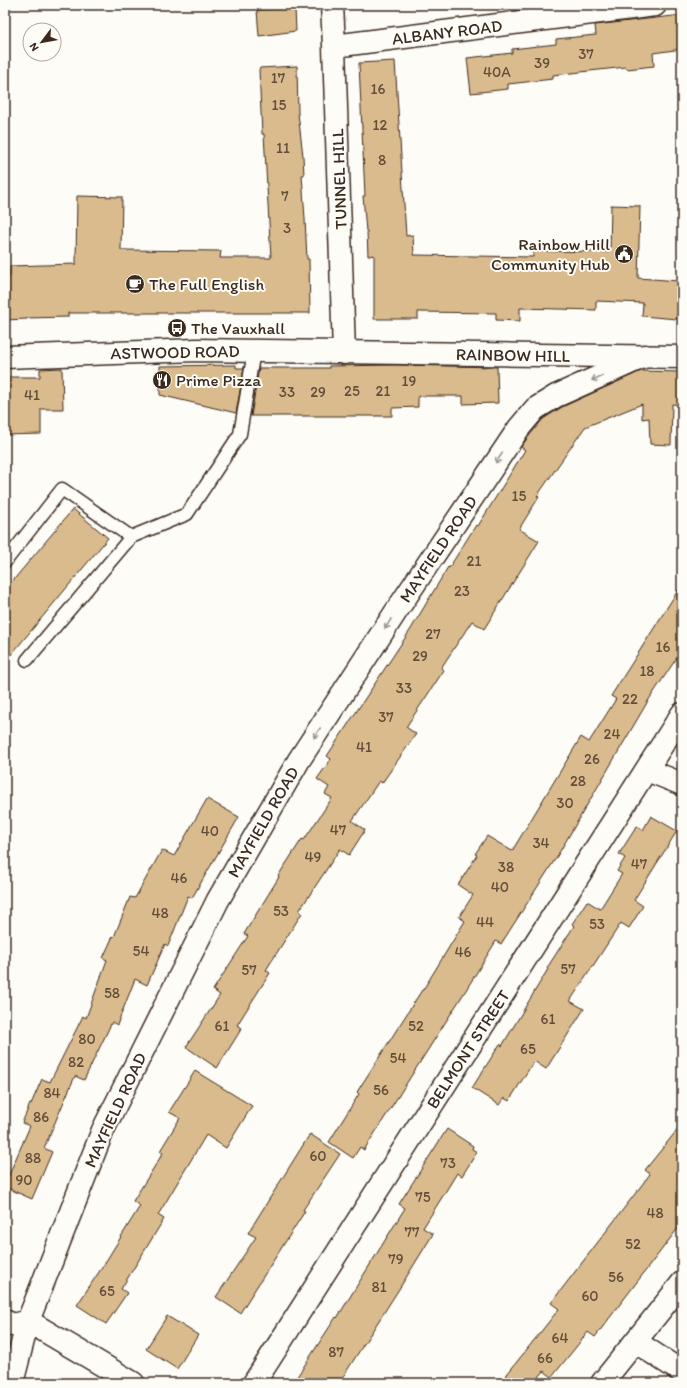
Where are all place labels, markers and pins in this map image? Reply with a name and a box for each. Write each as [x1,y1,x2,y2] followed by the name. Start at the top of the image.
[491,234,610,274] place label: Rainbow Hill Community Hub
[613,243,635,265] public building icon: Rainbow Hill Community Hub
[124,273,146,295] cafe icon: The Full English
[149,274,264,294] place label: The Full English
[166,317,188,339] bus stop icon: The Vauxhall
[191,318,285,338] place label: The Vauxhall
[151,369,173,391] restaurant icon: Prime Pizza
[176,370,261,390] place label: Prime Pizza

